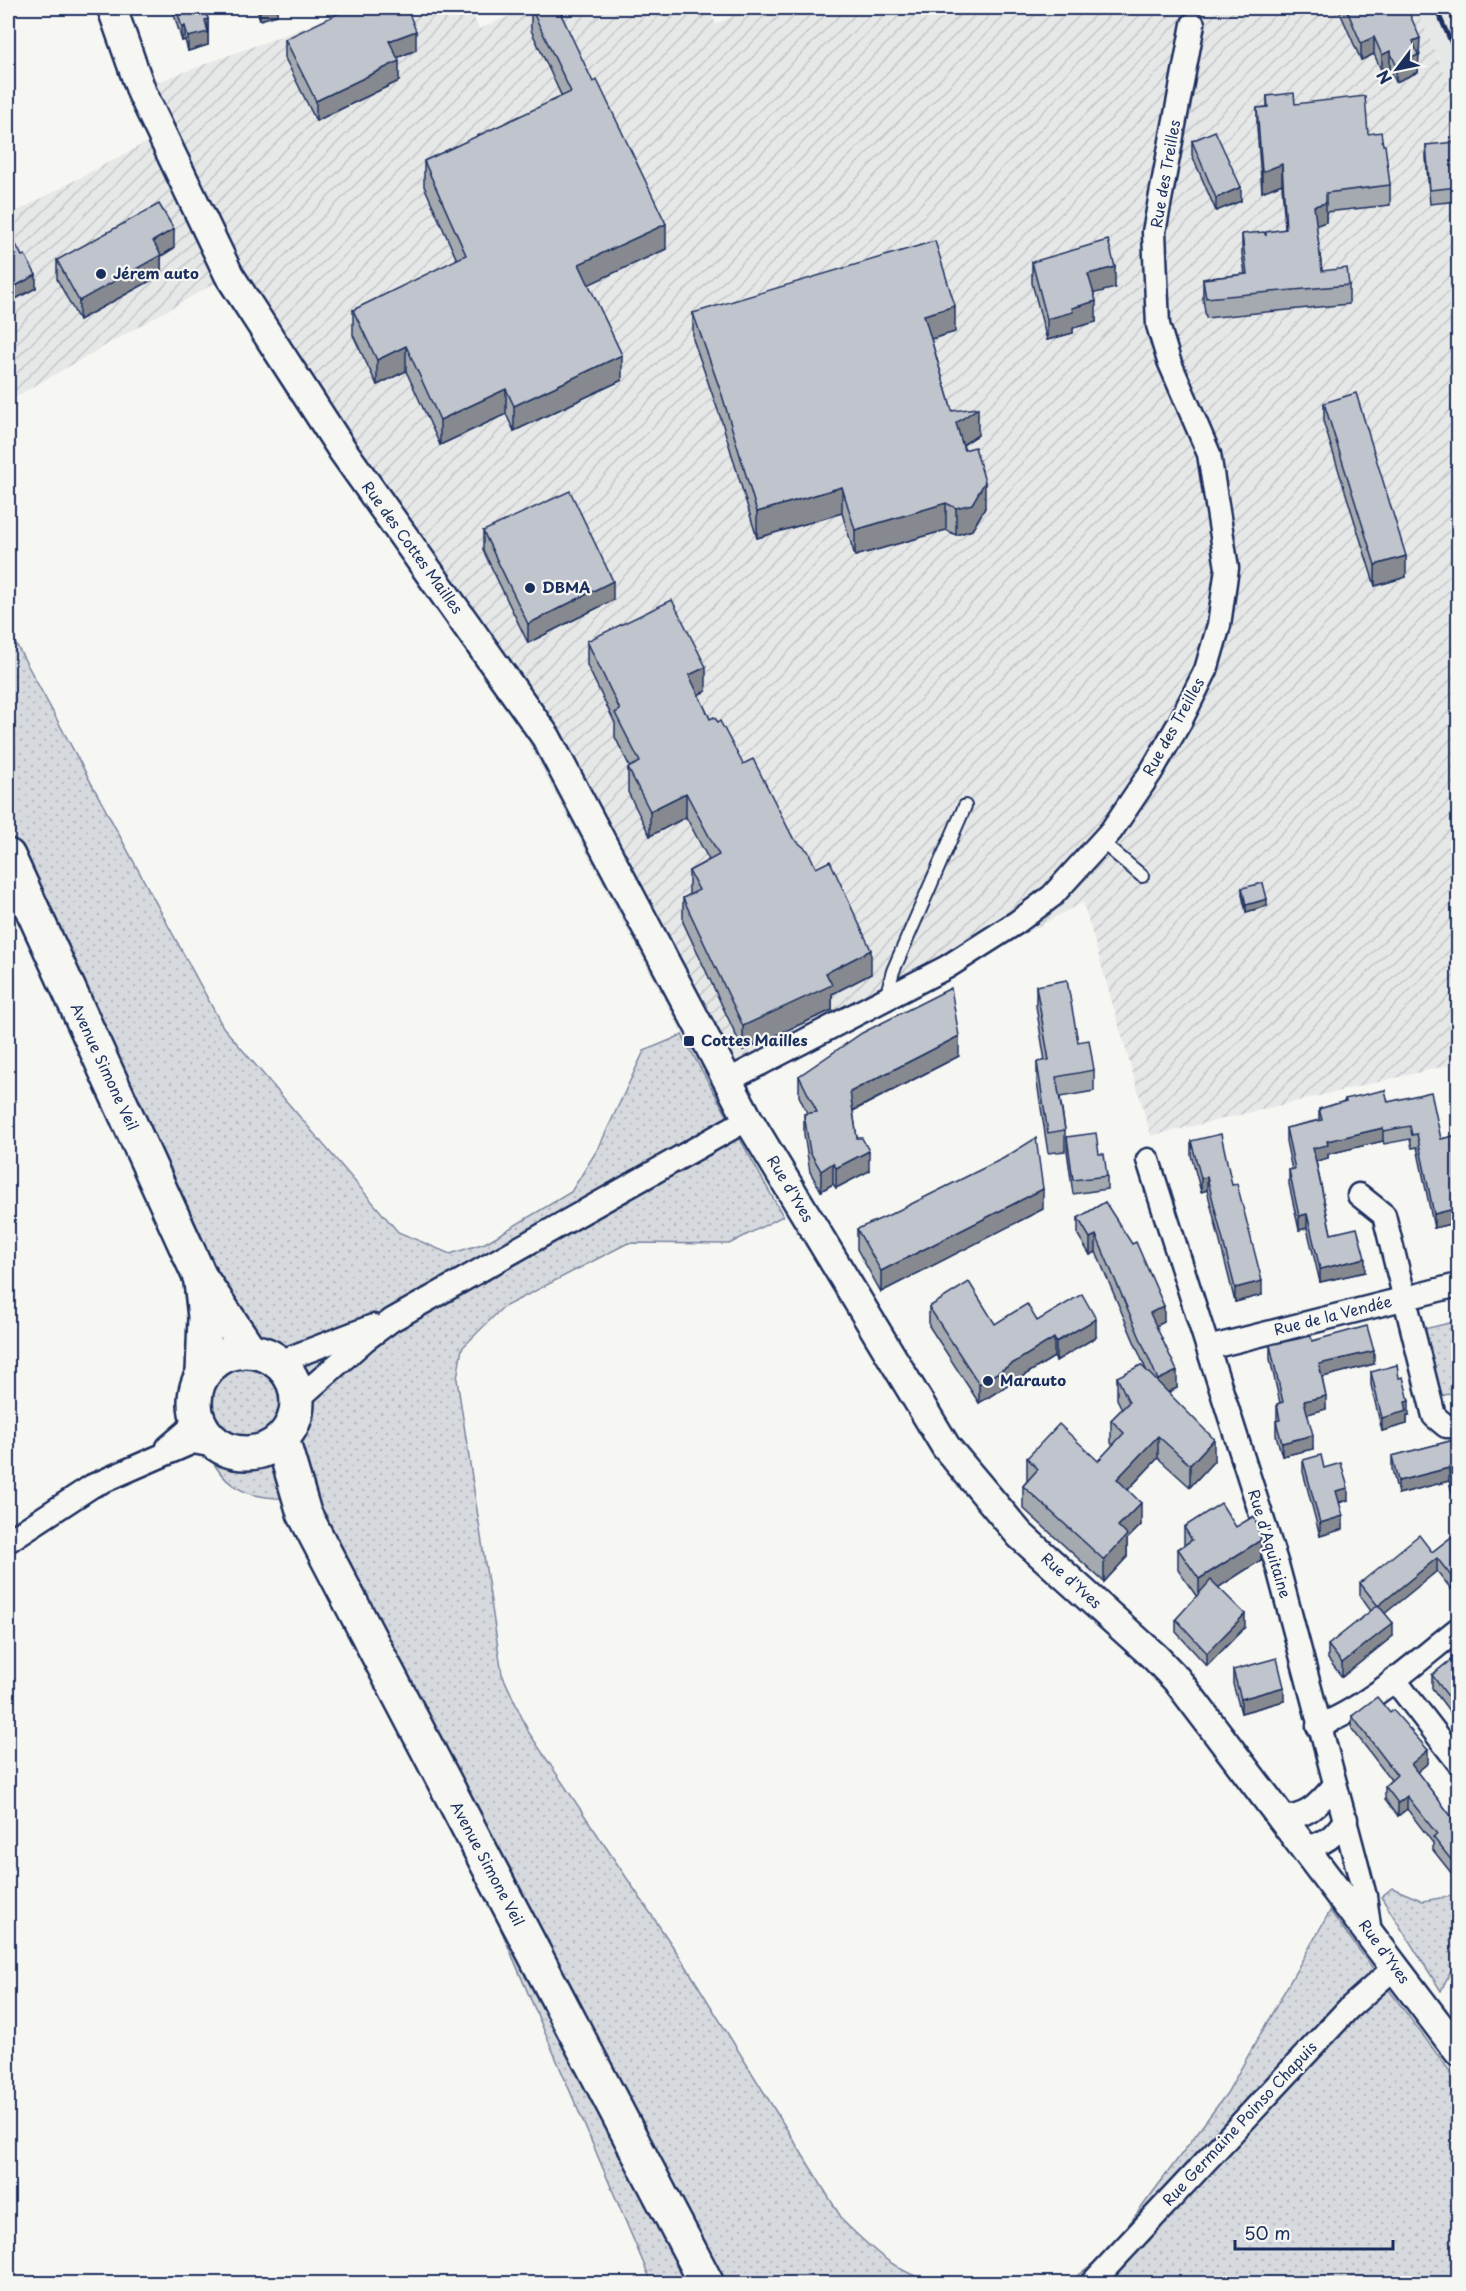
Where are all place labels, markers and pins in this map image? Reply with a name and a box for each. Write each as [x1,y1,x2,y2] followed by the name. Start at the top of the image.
[113,261,199,284] place label: Jérem auto
[94,267,108,281] marker: Jérem auto
[542,575,590,598] place label: DBMA
[523,581,537,595] marker: DBMA
[701,1028,808,1051] place label: Cottes Mailles
[682,1034,696,1048] marker: Cottes Mailles
[1000,1368,1066,1391] place label: Marauto
[981,1374,995,1388] marker: Marauto

